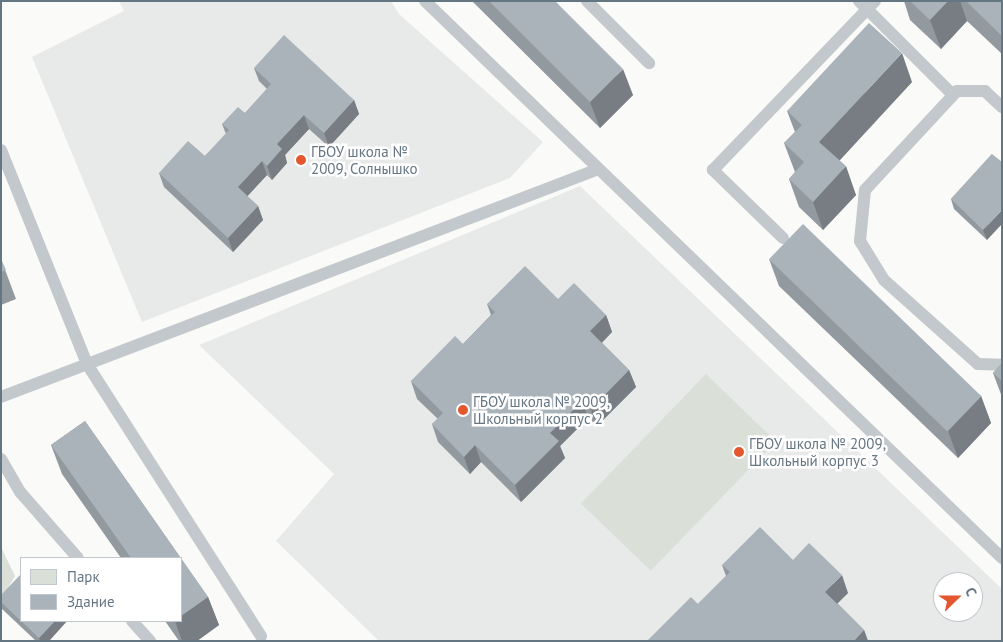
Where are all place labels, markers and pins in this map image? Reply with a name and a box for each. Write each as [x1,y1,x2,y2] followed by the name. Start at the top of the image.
[311,142,419,177] place label: ГБОУ школа № 2009, Солнышко
[295,154,307,166] marker: ГБОУ школа № 2009, Солнышко
[473,392,610,427] place label: ГБОУ школа № 2009, Школьный корпус 2
[457,404,469,416] marker: ГБОУ школа № 2009, Школьный корпус 2
[749,434,886,469] place label: ГБОУ школа № 2009, Школьный корпус 3
[733,446,745,458] marker: ГБОУ школа № 2009, Школьный корпус 3

